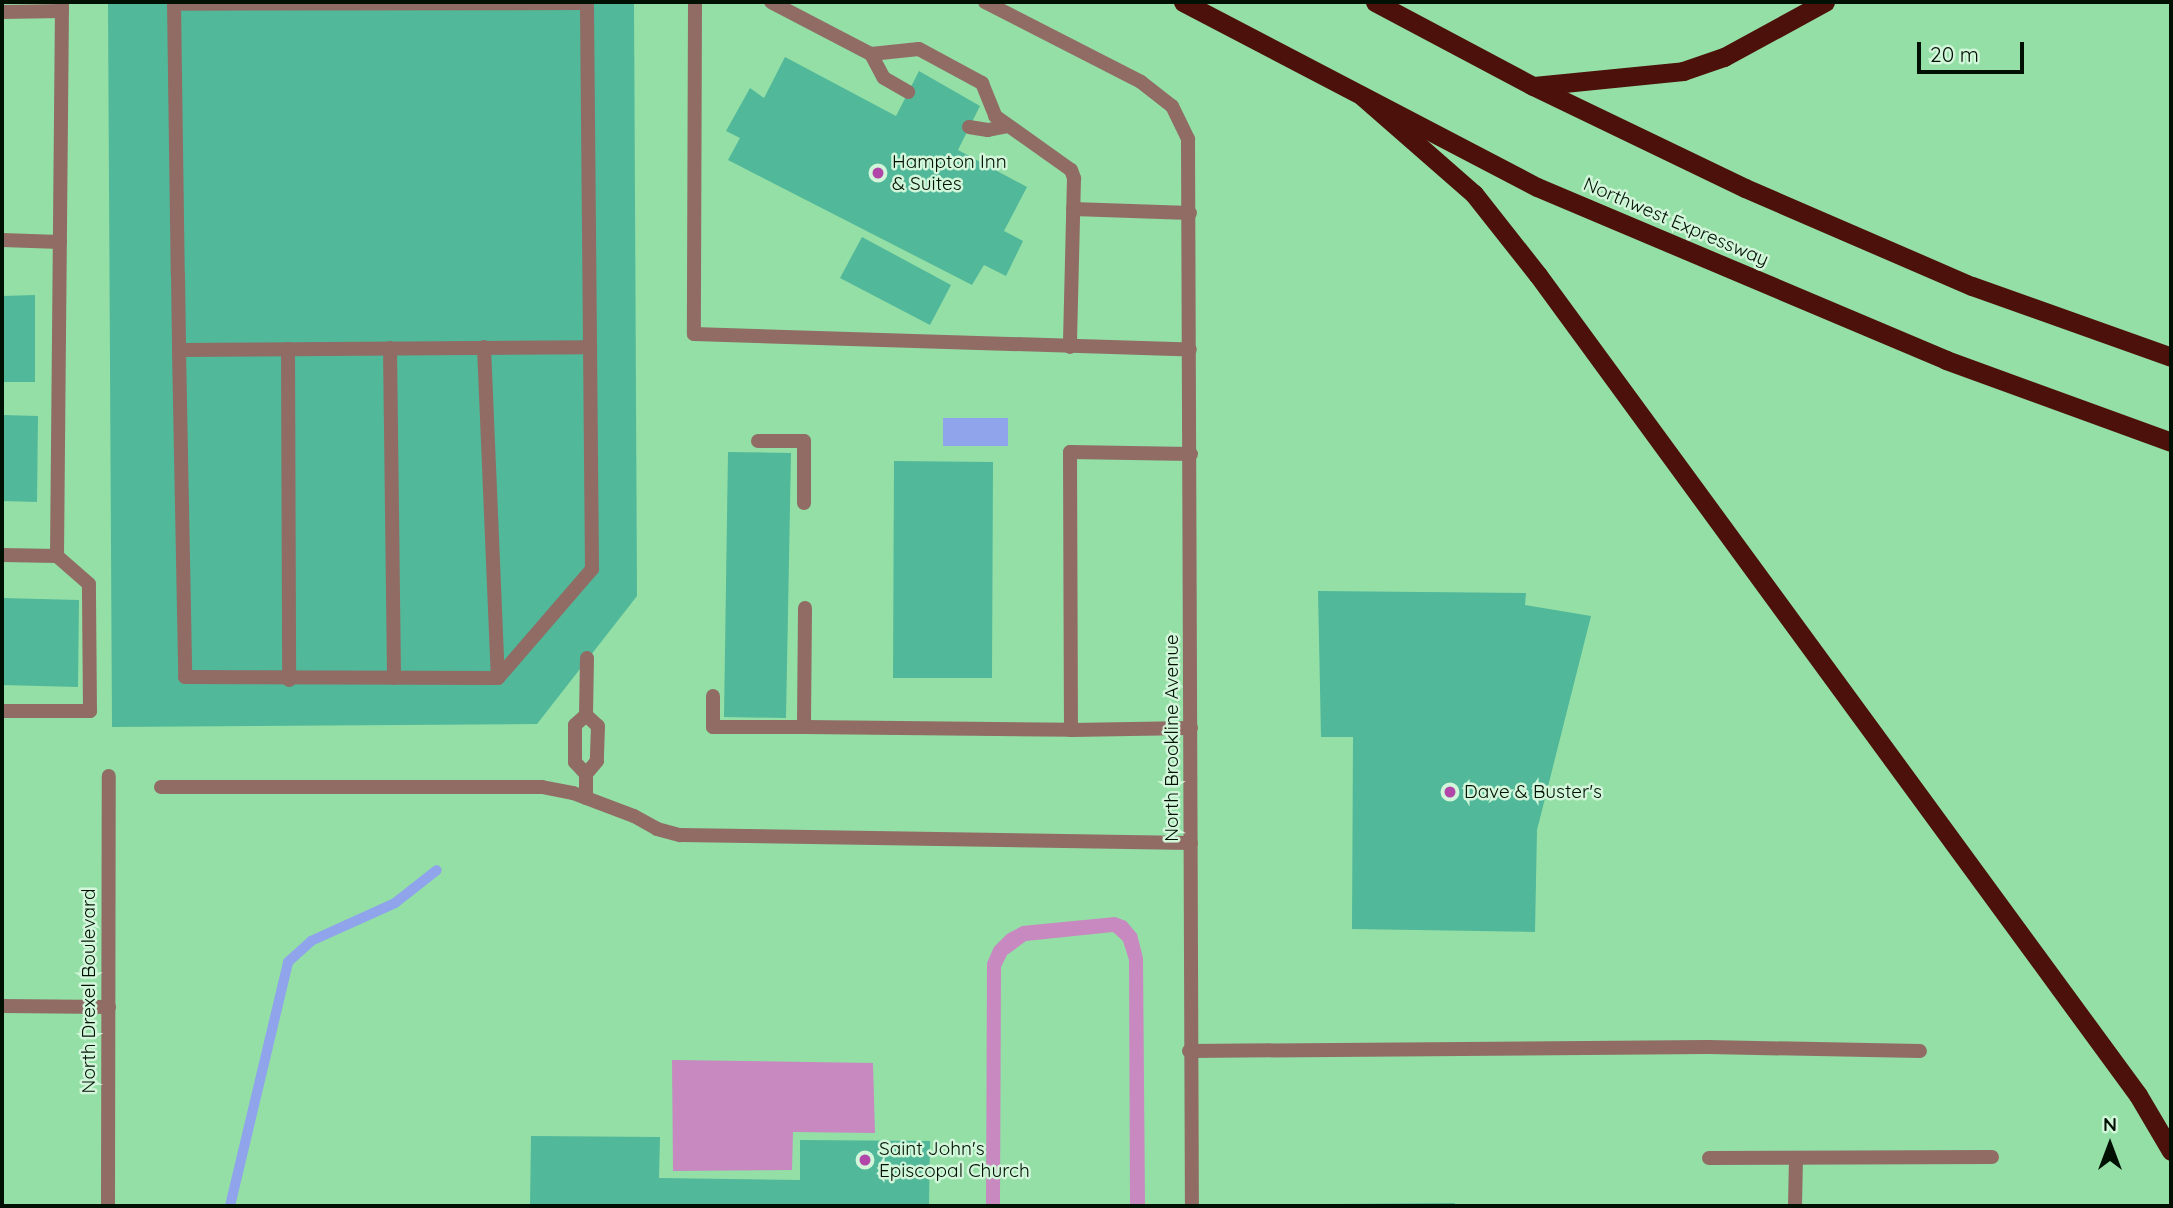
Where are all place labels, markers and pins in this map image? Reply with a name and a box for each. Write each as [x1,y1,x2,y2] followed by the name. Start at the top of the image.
[892,151,1007,195] place label: Hampton Inn & Suites
[870,165,886,181] marker: Hampton Inn & Suites
[1464,781,1602,803] place label: Dave & Buster's
[1442,784,1458,800] marker: Dave & Buster's
[879,1138,1030,1182] place label: Saint John's Episcopal Church
[857,1152,873,1168] marker: Saint John's Episcopal Church

